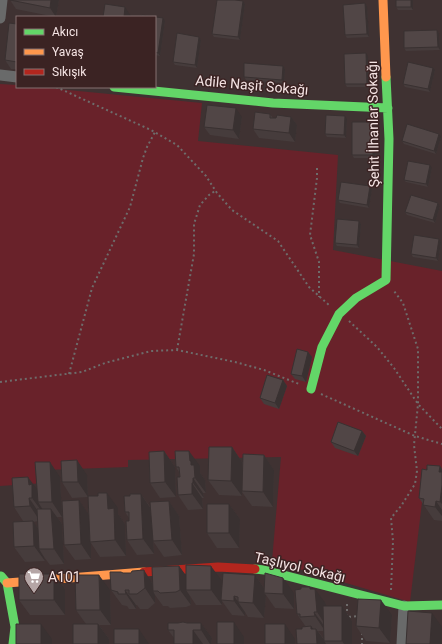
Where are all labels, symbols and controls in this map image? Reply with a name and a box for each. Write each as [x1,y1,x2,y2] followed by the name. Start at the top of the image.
[16,16,156,88] legend
[52,25,78,39] text: Akıcı
[52,45,84,59] text: Yavaş
[364,60,382,188] street label: Şehit İlhanlar Sokağı
[52,65,87,79] text: Sıkışık
[195,72,309,98] street label: Adile Naşit Sokağı
[253,549,347,585] street label: Taşlıyol Sokağı
[23,566,45,594] supermarket icon: A101
[48,569,81,585] place label: A101

